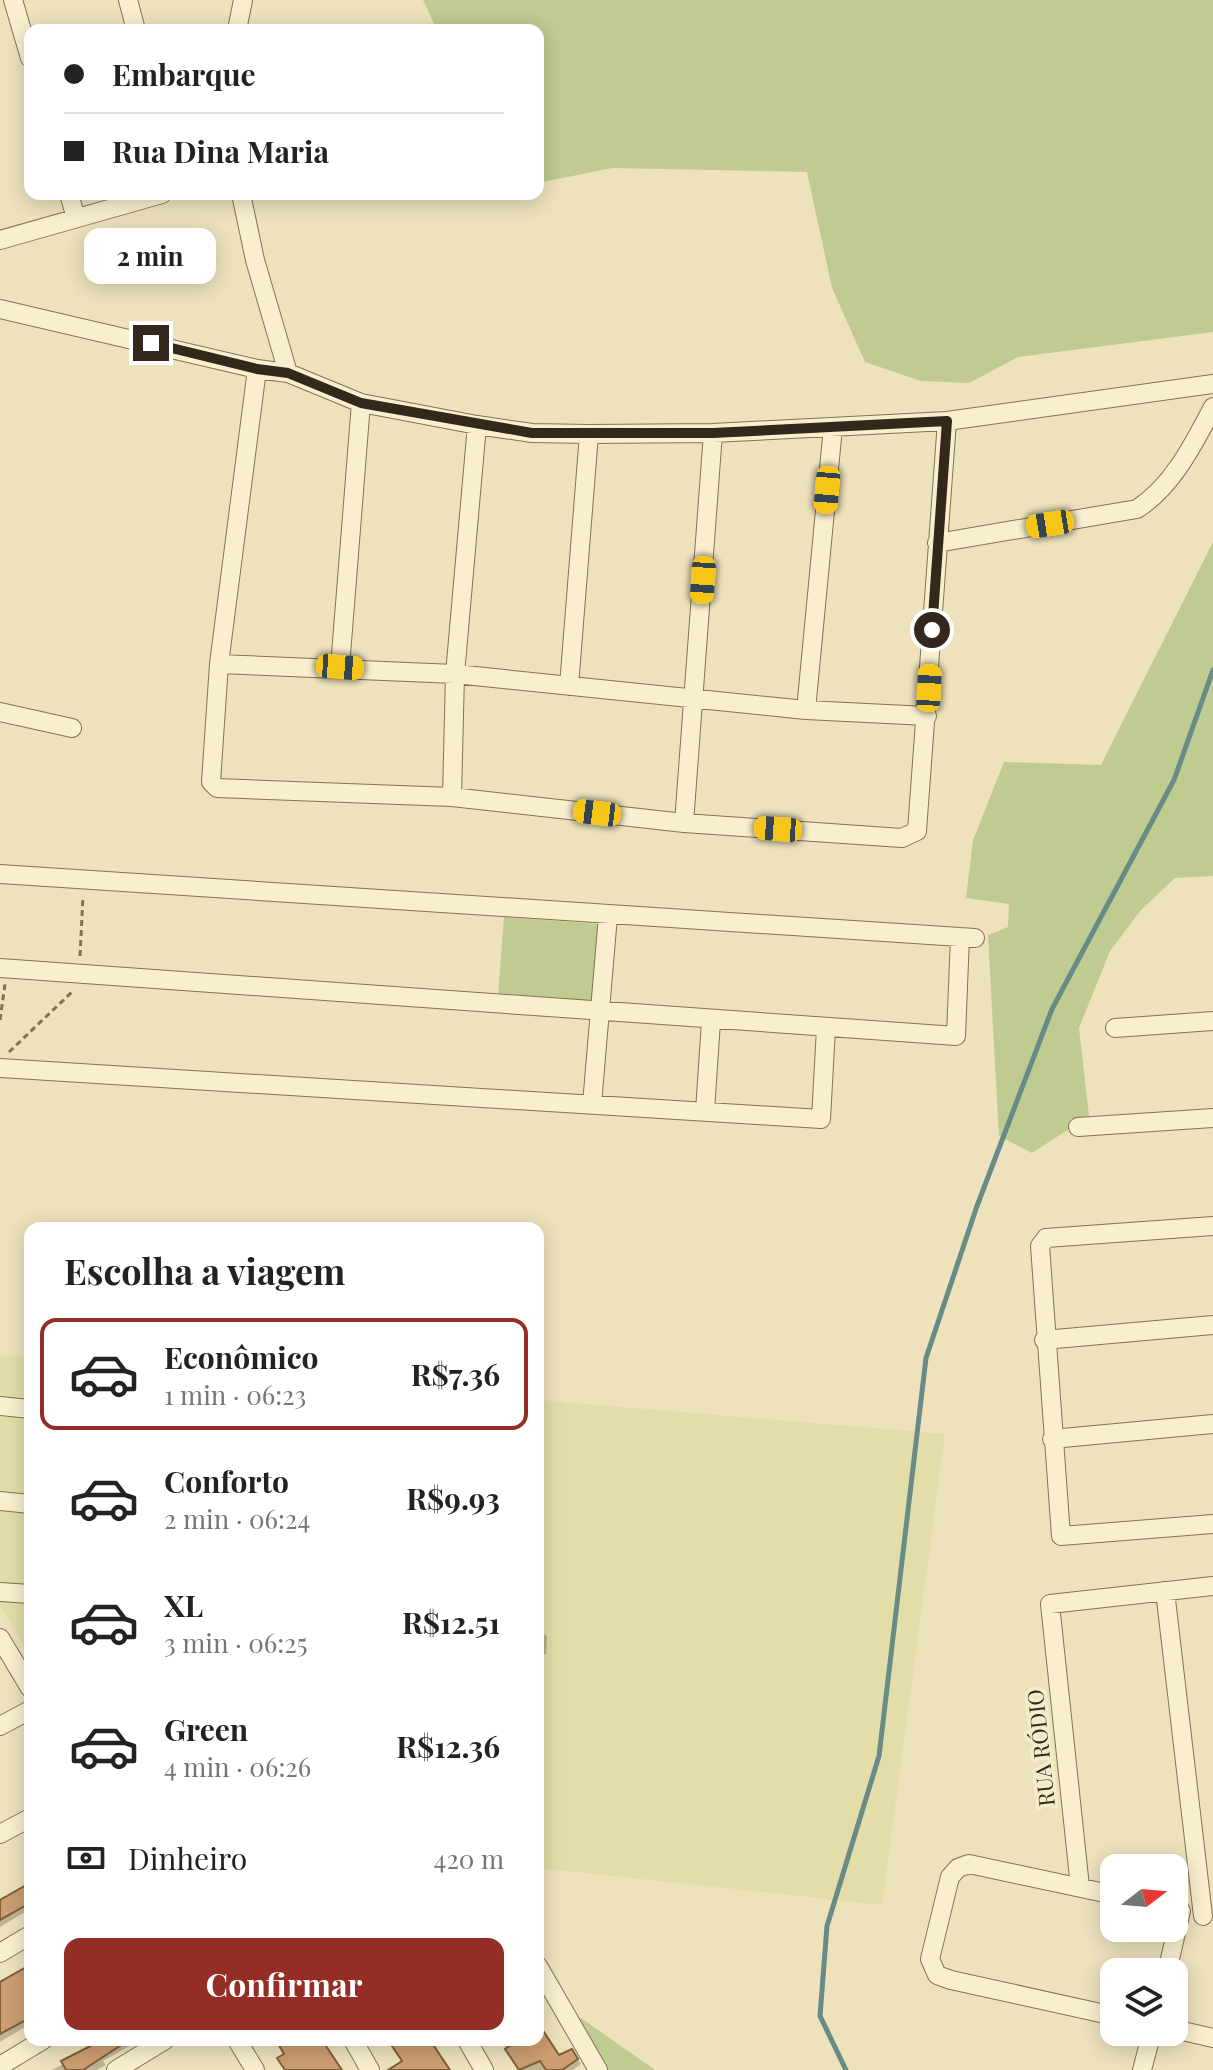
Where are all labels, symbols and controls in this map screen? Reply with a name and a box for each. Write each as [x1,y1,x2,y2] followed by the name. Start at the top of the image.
[112,54,256,94] text: Embarque
[112,131,329,171] text: Rua Dina Maria
[85,227,217,283] callout: 2 min
[116,238,184,273] text: 2 min
[133,325,169,361] route end
[813,465,841,515] car
[1024,508,1076,540] car
[689,555,717,605] car
[914,612,950,648] route start
[315,653,365,681] car
[916,663,942,713] car
[572,798,622,828] car
[753,815,803,843] car
[64,1246,345,1294] text: Escolha a viagem
[164,1337,319,1377] text: Econômico
[68,1338,140,1410] icon: car
[411,1354,500,1394] text: R$7.36
[164,1377,306,1412] text: 1 min · 06:23
[164,1461,289,1501] text: Conforto
[68,1462,140,1534] icon: car
[406,1478,500,1518] text: R$9.93
[164,1501,310,1536] text: 2 min · 06:24
[164,1585,203,1625] text: XL
[68,1586,140,1658] icon: car
[402,1602,500,1642] text: R$12.51
[164,1625,307,1660] text: 3 min · 06:25
[1019,1688,1061,1808] street label: RUA RÓDIO
[164,1709,248,1749] text: Green
[68,1710,140,1782] icon: car
[396,1726,500,1766] text: R$12.36
[164,1749,311,1784] text: 4 min · 06:26
[64,1836,108,1880] icon: cash
[128,1838,247,1878] text: Dinheiro
[434,1841,504,1876] text: 420 m
[1100,1854,1188,1942] north arrow
[1100,1854,1188,2046] map controls
[64,1938,504,2030] button: Confirmar
[1100,1958,1188,2046] button: layers

